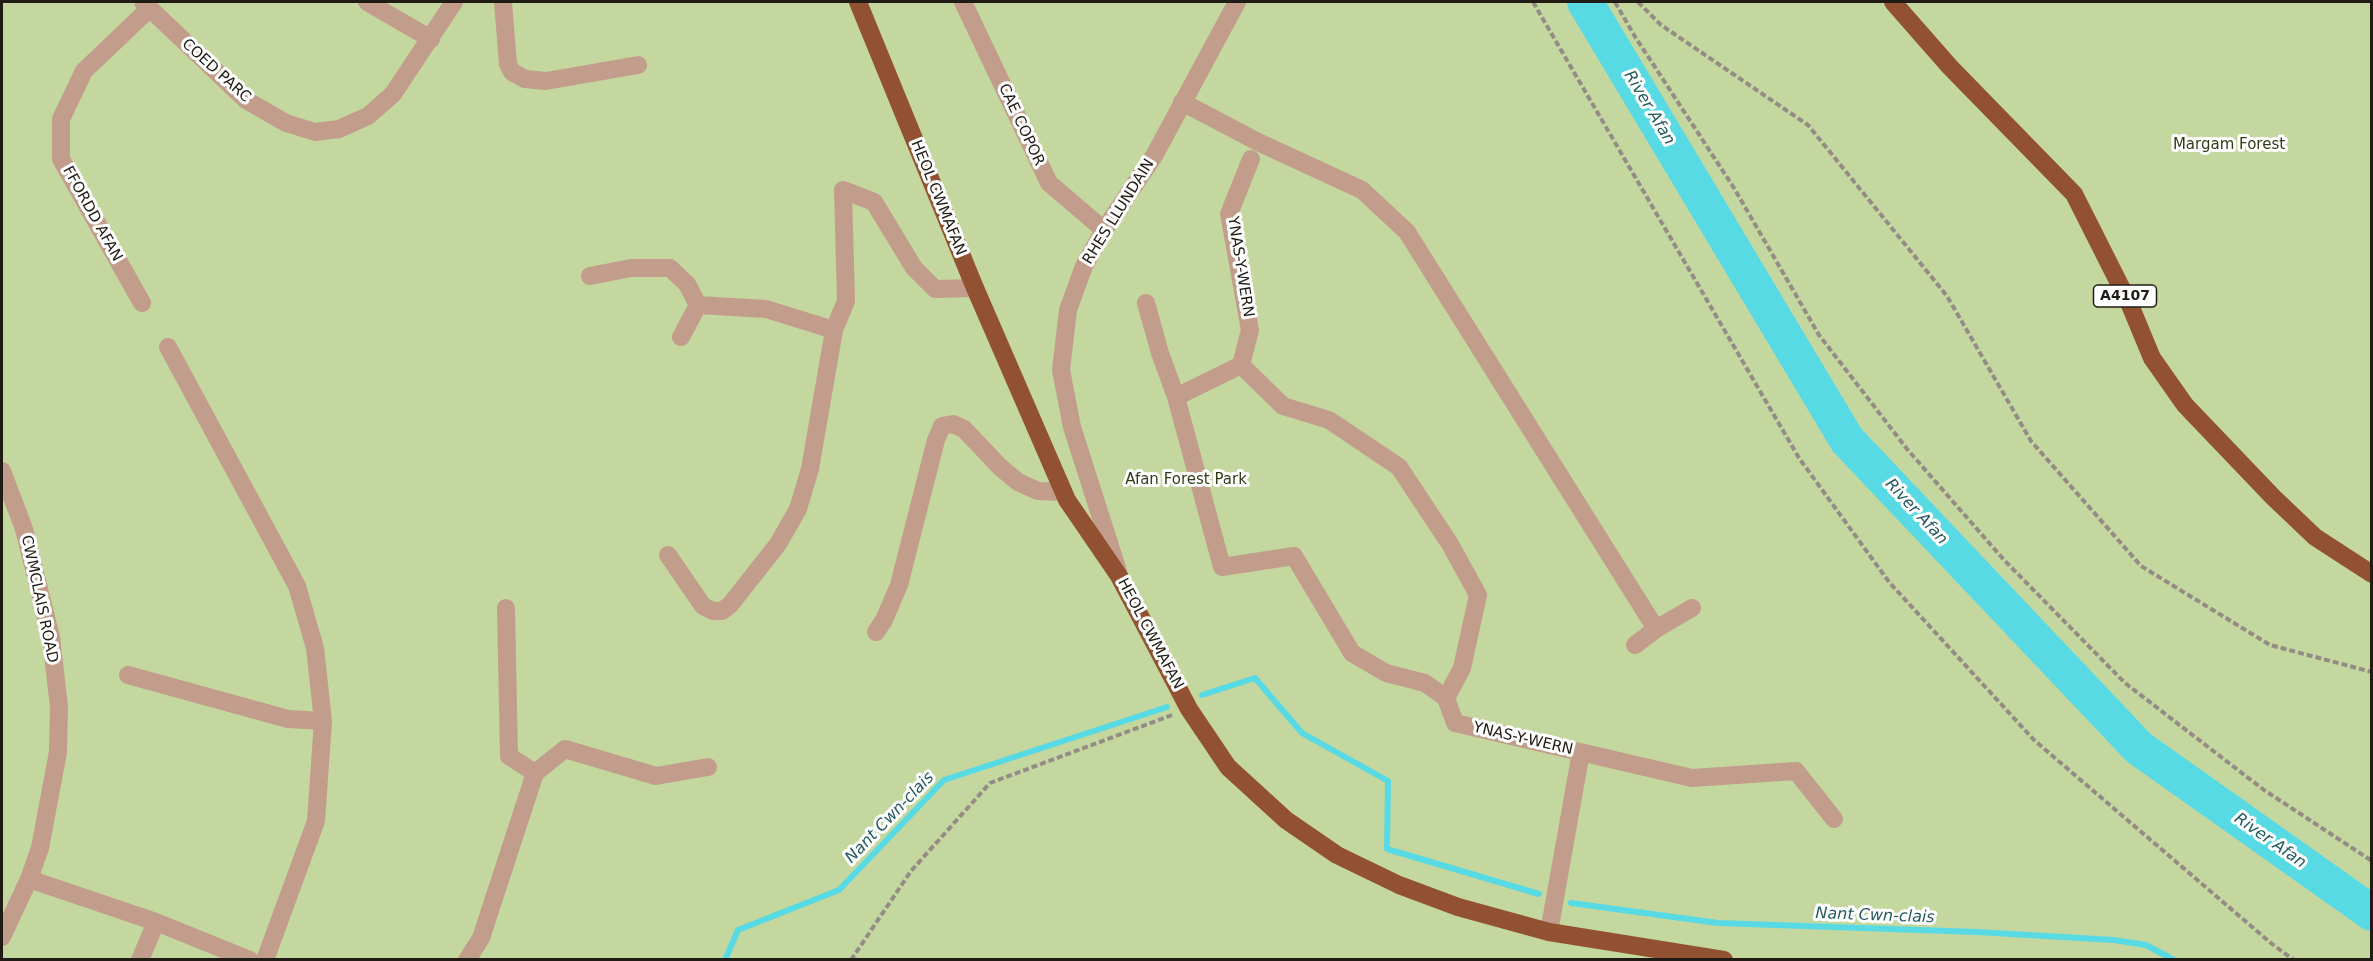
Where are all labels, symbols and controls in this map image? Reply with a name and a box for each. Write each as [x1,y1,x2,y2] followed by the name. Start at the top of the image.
[178,35,254,107] street label: COED PARC
[1619,67,1679,149] water label: River Afan
[994,81,1048,169] street label: CAE COPOR
[2173,136,2285,154] park label: Margam Forest
[907,138,969,258] street label: HEOL CWMAFAN
[1079,156,1159,268] street label: RHES LLUNDAIN
[58,163,126,265] street label: FFORDD AFAN
[1223,215,1257,319] street label: YNAS-Y-WERN
[2094,285,2156,307] road number: A4107
[1125,471,1247,489] park label: Afan Forest Park
[1881,475,1951,549] water label: River Afan
[17,533,61,665] street label: CWMCLAIS ROAD
[1113,576,1187,692] street label: HEOL CWMAFAN
[1471,719,1575,759] street label: YNAS-Y-WERN
[842,768,938,868] water label: Nant Cwn-clais
[2230,809,2310,873] water label: River Afan
[1815,904,1935,928] water label: Nant Cwn-clais

